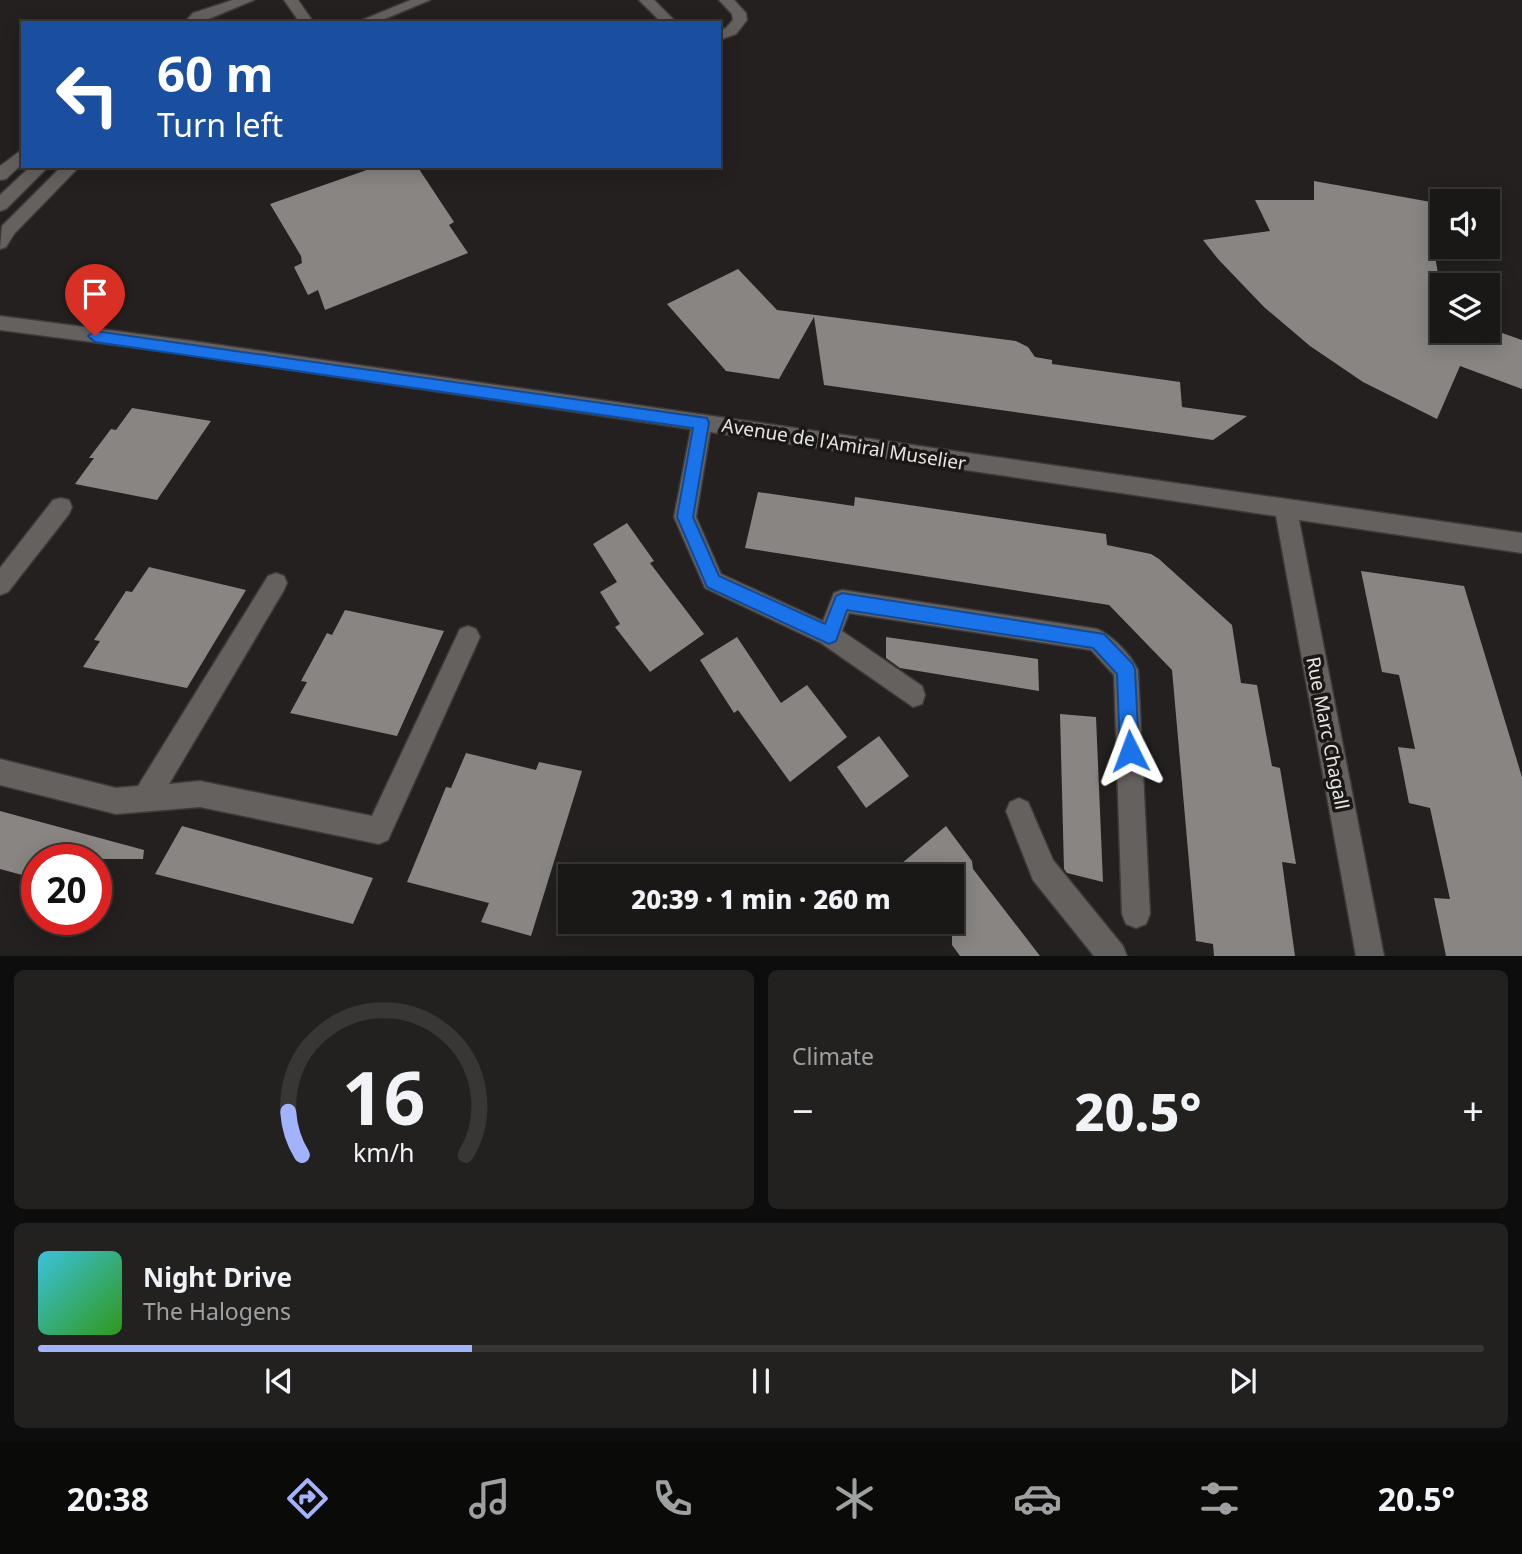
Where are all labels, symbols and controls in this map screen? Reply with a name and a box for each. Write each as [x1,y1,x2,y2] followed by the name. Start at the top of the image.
[157,40,274,106] text: 60 m
[42,49,133,140] icon: left
[157,103,283,146] text: Turn left
[1430,189,1500,343] map controls
[1430,189,1500,259] button: sound
[65,264,125,336] pin
[1430,273,1500,343] button: layers
[76,275,114,313] icon: arrive
[720,412,968,476] street label: Avenue de l'Amiral Muselier
[1300,654,1356,812] street label: Rue Marc Chagall
[1093,714,1167,788] position arrow
[21,844,112,935] speed limit sign: 20
[631,881,891,917] text: 20:39 · 1 min · 260 m
[792,1040,874,1072] text: Climate
[342,1048,426,1147] text: 16
[1075,1075,1201,1146] text: 20.5°
[792,1084,814,1136] text: −
[1462,1084,1484,1136] text: +
[353,1135,415,1169] text: km/h
[143,1259,292,1295] text: Night Drive
[143,1295,291,1327] text: The Halogens
[260,1362,298,1400] icon: previous
[742,1362,780,1400] icon: pause
[1224,1362,1262,1400] icon: next
[283,1474,332,1523] icon: directions
[465,1474,514,1523] icon: music
[648,1474,697,1523] icon: phone
[830,1474,879,1523] icon: climate
[1013,1474,1062,1523] icon: car
[1195,1474,1244,1523] icon: filters
[67,1477,149,1520] text: 20:38
[1378,1477,1455,1520] text: 20.5°

